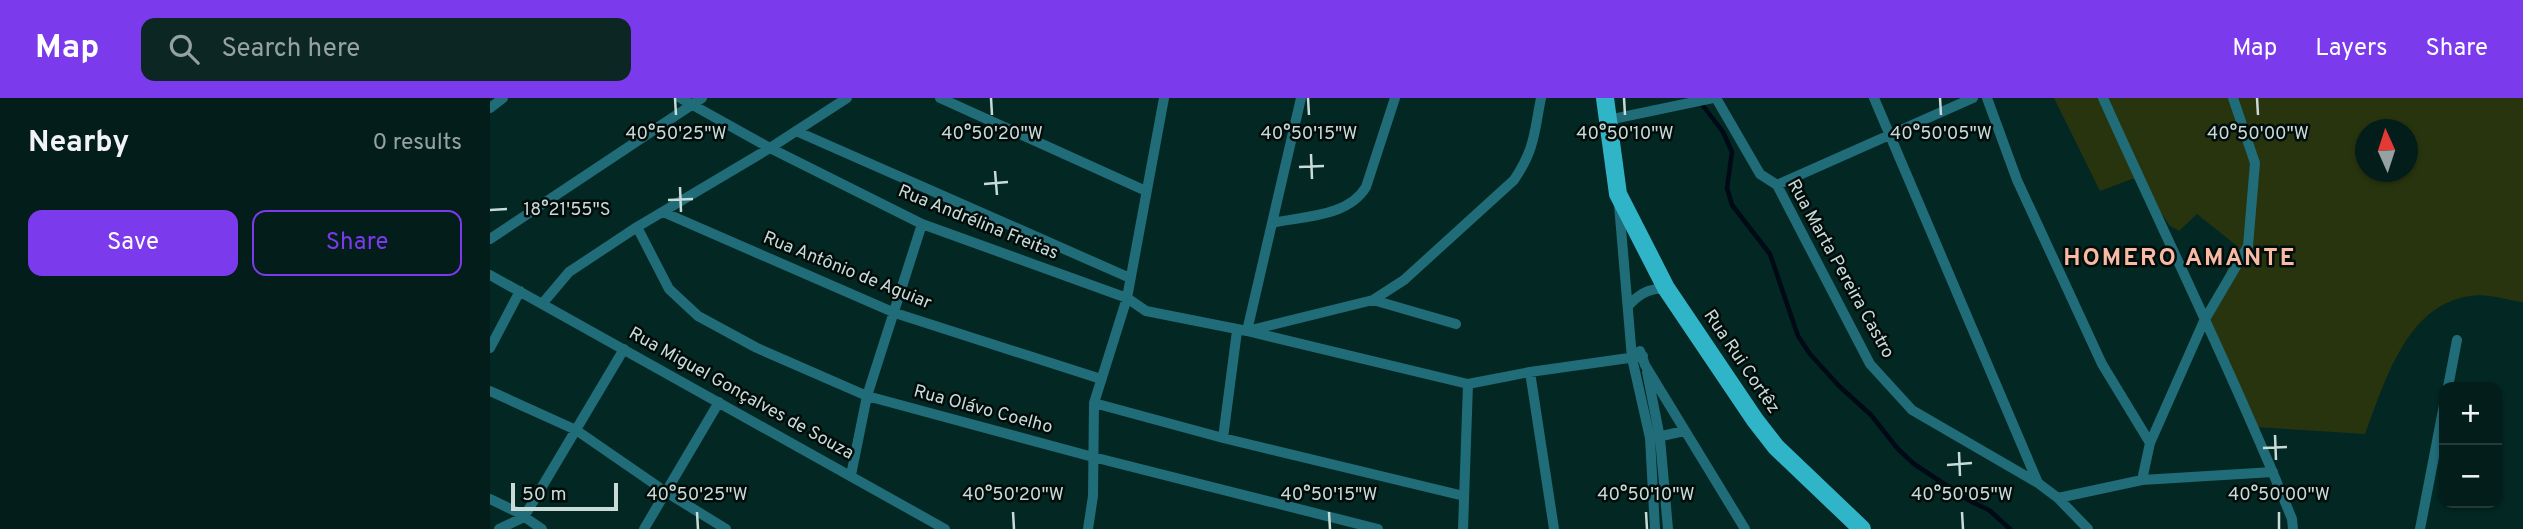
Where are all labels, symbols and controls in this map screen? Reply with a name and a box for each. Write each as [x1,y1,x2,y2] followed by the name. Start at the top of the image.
[141,18,631,81] search box
[35,28,99,70] text: Map
[165,30,203,68] icon: search
[221,33,360,66] text: Search here
[2232,34,2277,64] text: Map
[2315,34,2387,64] text: Layers
[2425,34,2488,64] text: Share
[2355,119,2418,182] north arrow
[625,123,727,146] text: 40°50'25"W
[941,123,1043,146] text: 40°50'20"W
[1261,123,1357,146] text: 40°50'15"W
[1576,123,1674,146] text: 40°50'10"W
[1890,123,1992,146] text: 40°50'05"W
[2207,123,2309,146] text: 40°50'00"W
[28,125,129,162] text: Nearby
[373,129,462,158] text: 0 results
[1781,175,1899,363] street label: Rua Marta Pereira Castro
[894,180,1062,266] street label: Rua Andrélina Freitas
[523,199,611,222] text: 18°21'55"S
[28,210,238,276] button: Save
[252,210,462,276] button: Share
[759,227,935,315] street label: Rua Antônio de Aguiar
[2063,244,2297,274] district label: HOMERO AMANTE
[1698,306,1784,418] street label: Rua Rui Cortêz
[624,322,858,466] street label: Rua Miguel Gonçalves de Souza
[911,380,1055,440] street label: Rua Olávo Coelho
[2439,382,2502,508] map controls
[2439,382,2502,445] button: +
[2439,445,2502,508] button: −
[511,480,618,512] scale bar
[522,483,567,507] text: 50 m
[646,484,748,507] text: 40°50'25"W
[962,484,1064,507] text: 40°50'20"W
[1281,484,1377,507] text: 40°50'15"W
[1597,484,1695,507] text: 40°50'10"W
[1911,484,2013,507] text: 40°50'05"W
[2228,484,2330,507] text: 40°50'00"W

